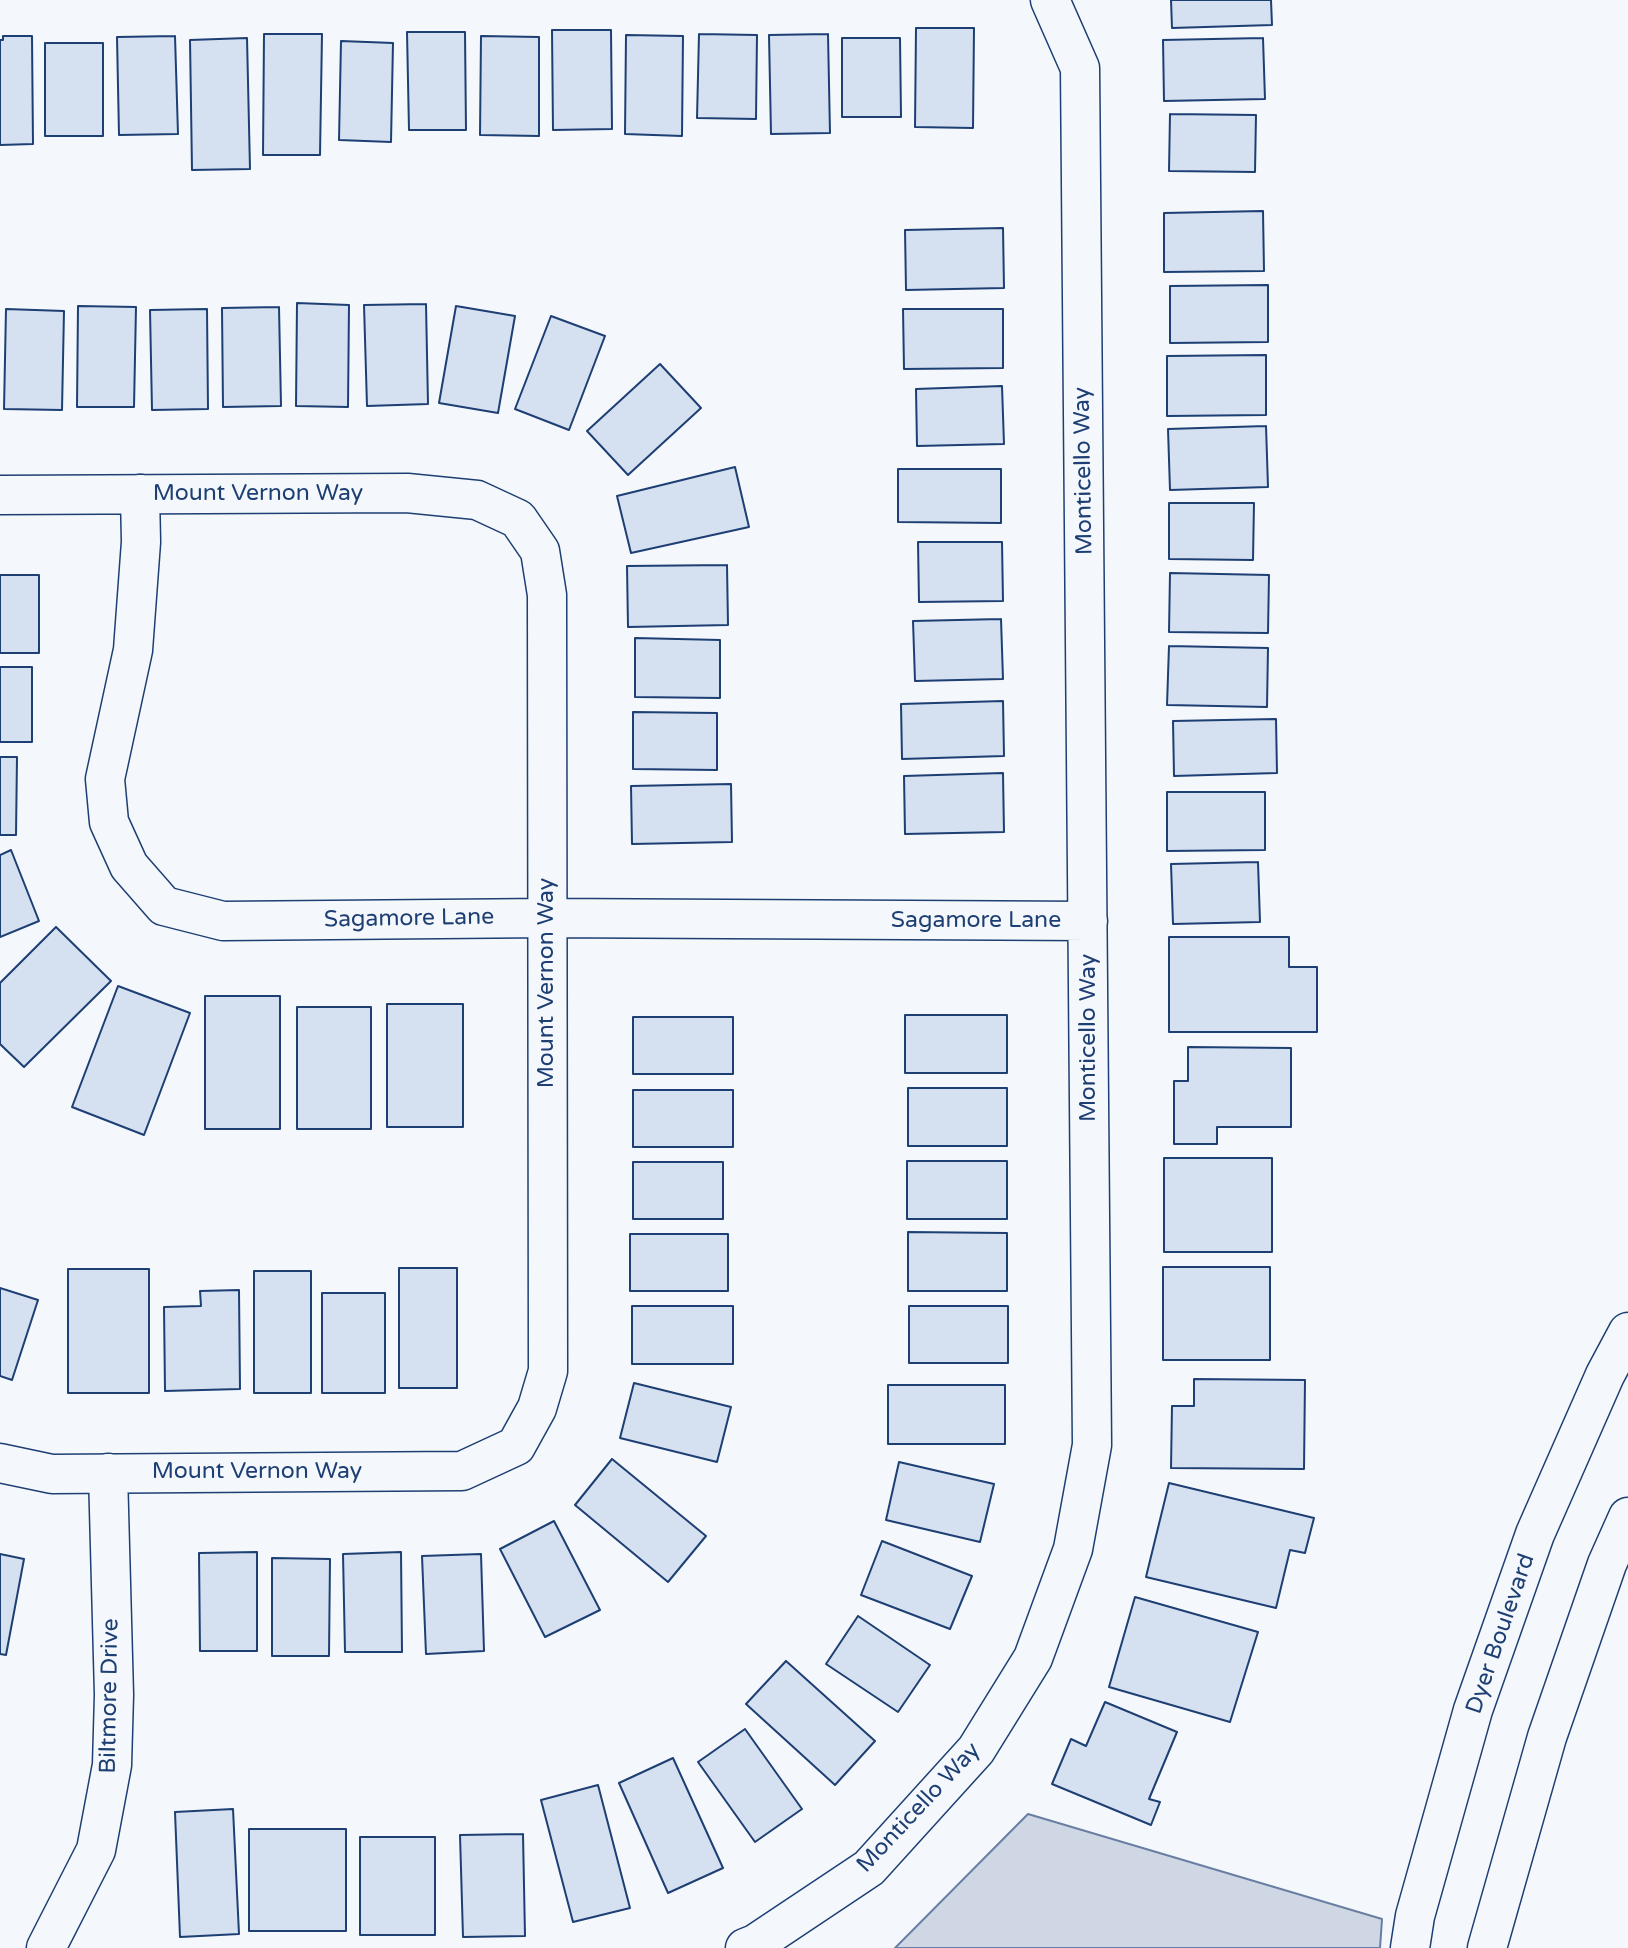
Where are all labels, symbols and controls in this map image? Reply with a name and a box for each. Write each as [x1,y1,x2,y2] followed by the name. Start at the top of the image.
[1069,387,1099,555] street label: Monticello Way
[153,480,363,508] street label: Mount Vernon Way
[533,878,561,1088] street label: Mount Vernon Way
[324,904,494,934] street label: Sagamore Lane
[891,907,1061,935] street label: Sagamore Lane
[1075,954,1103,1122] street label: Monticello Way
[152,1458,362,1486] street label: Mount Vernon Way
[1461,1550,1541,1718] street label: Dyer Boulevard
[95,1618,125,1774] street label: Biltmore Drive
[852,1737,986,1879] street label: Monticello Way

